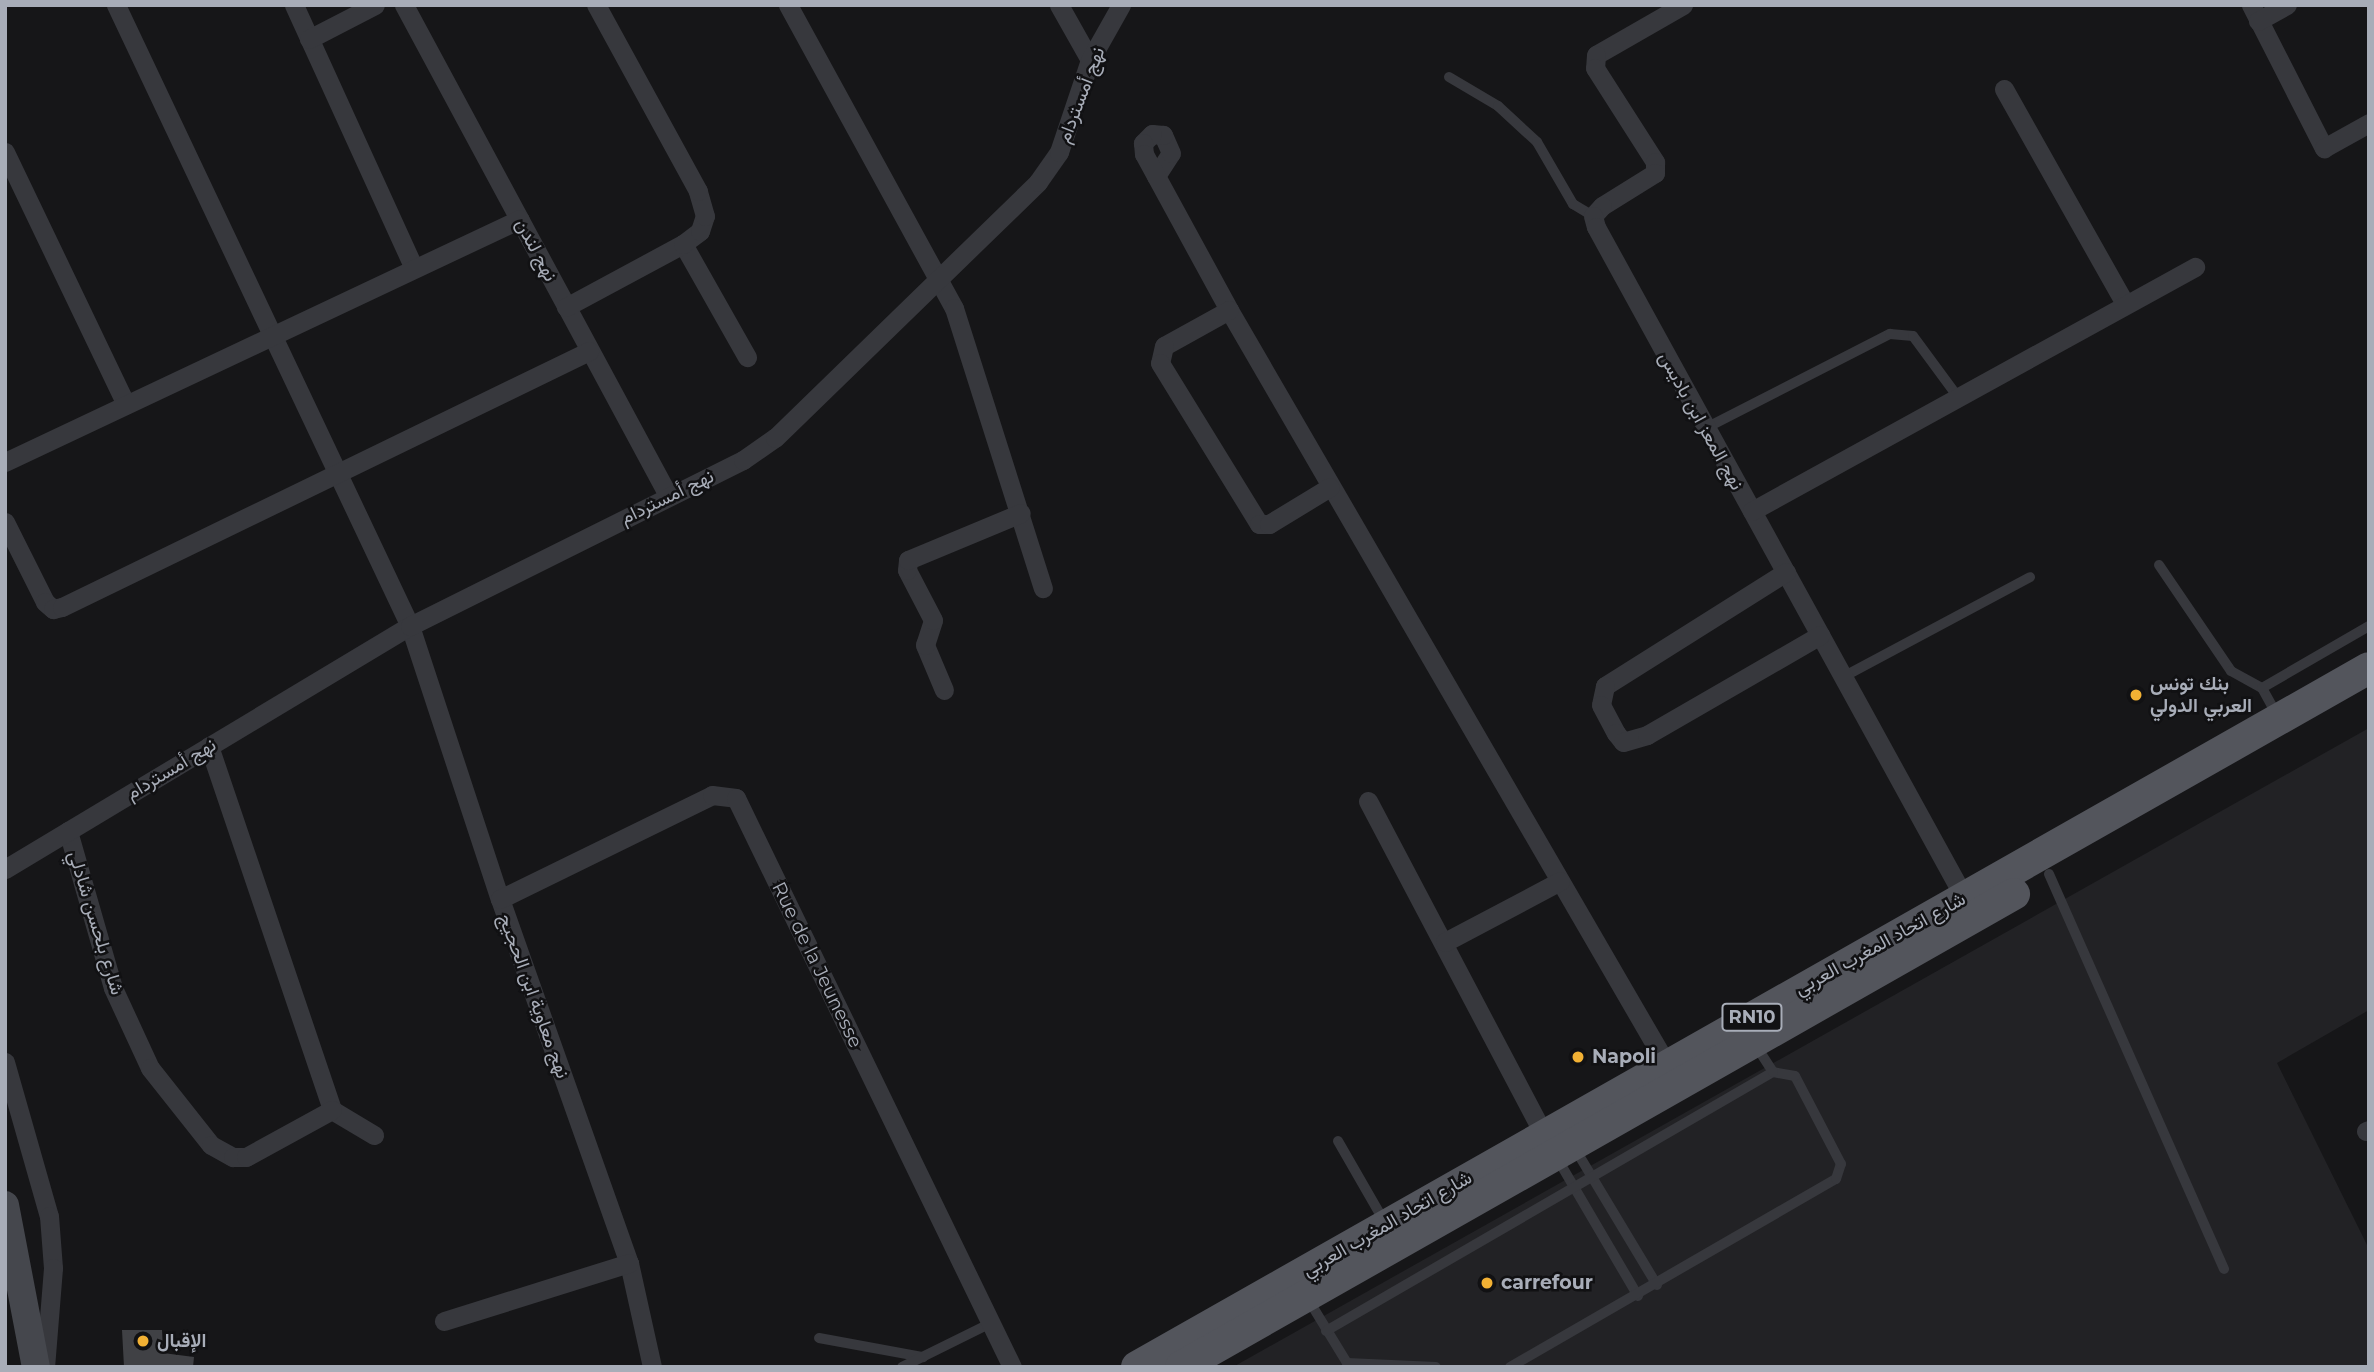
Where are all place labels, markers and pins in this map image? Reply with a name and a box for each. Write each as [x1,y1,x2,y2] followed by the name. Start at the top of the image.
[2150,673,2252,717] place label: بنك تونس العربي الدولي
[2128,687,2144,703] marker: بنك تونس العربي الدولي
[1592,1046,1656,1068] place label: Napoli
[1570,1049,1586,1065] marker: Napoli
[1501,1272,1593,1294] place label: carrefour
[1479,1275,1495,1291] marker: carrefour
[157,1330,206,1352] place label: الإقبال
[135,1333,151,1349] marker: الإقبال

